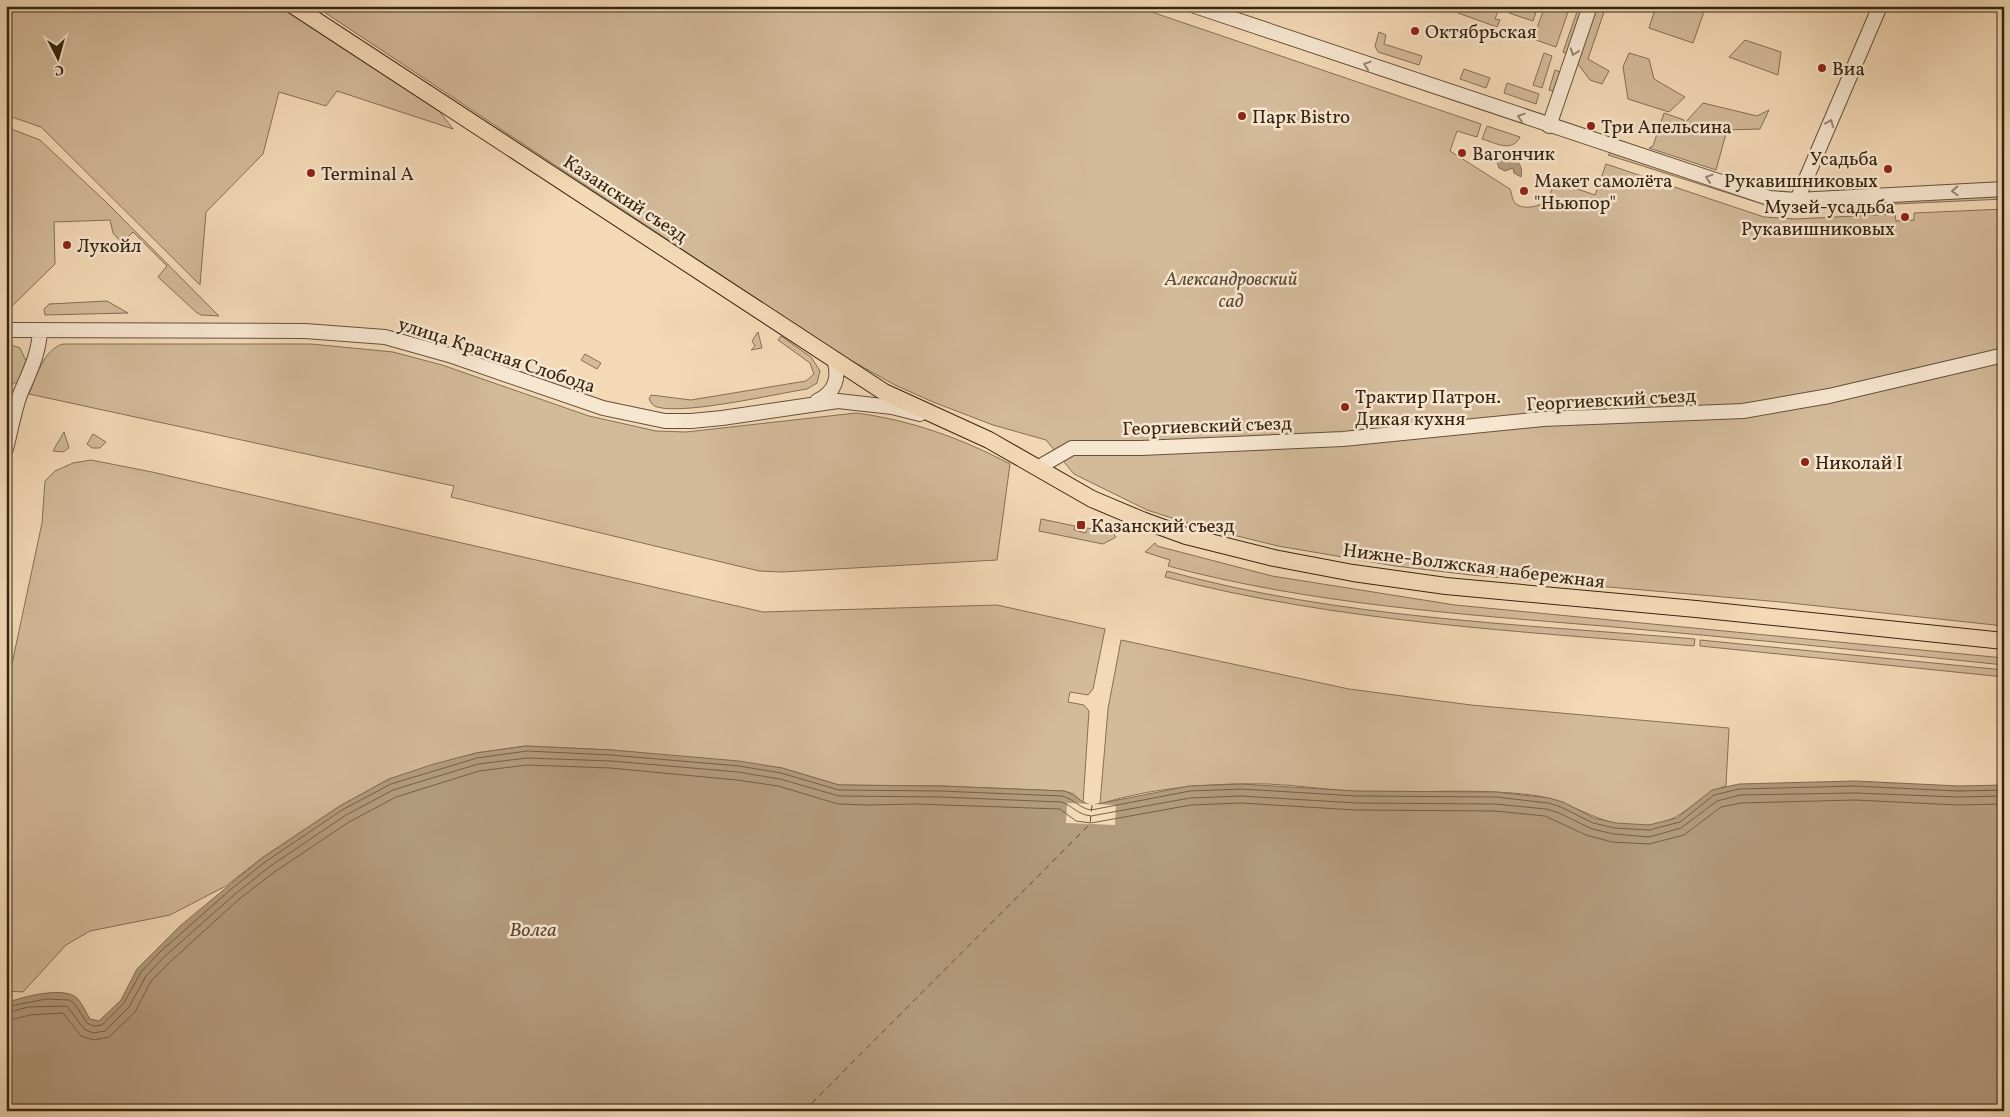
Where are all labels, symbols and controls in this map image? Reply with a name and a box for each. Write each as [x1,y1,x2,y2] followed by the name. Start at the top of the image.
[1425,20,1537,46] place label: Октябрьская
[1409,25,1421,37] marker: Октябрьская
[32,32,82,82] north arrow
[1570,47,1580,56] one-way arrow
[1832,57,1865,83] place label: Виа
[54,60,65,79] text: С
[1363,61,1372,71] one-way arrow
[1816,62,1828,74] marker: Виа
[1252,105,1350,131] place label: Парк Bistro
[1236,110,1248,122] marker: Парк Bistro
[1517,112,1526,122] one-way arrow
[1601,115,1732,141] place label: Три Апельсина
[1824,119,1835,128] one-way arrow
[1585,120,1597,132] marker: Три Апельсина
[1472,142,1555,168] place label: Вагончик
[1456,147,1468,159] marker: Вагончик
[1724,147,1878,195] place label: Усадьба Рукавишниковых
[558,150,692,250] street label: Казанский съезд
[321,162,414,188] place label: Terminal A
[1882,163,1894,175] marker: Усадьба Рукавишниковых
[305,167,317,179] marker: Terminal A
[1534,169,1673,217] place label: Макет самолёта "Ньюпор"
[1705,174,1713,184] one-way arrow
[1518,185,1530,197] marker: Макет самолёта "Ньюпор"
[1951,186,1959,197] one-way arrow
[1741,195,1895,243] place label: Музей-усадьба Рукавишниковых
[1899,211,1911,223] marker: Музей-усадьба Рукавишниковых
[77,234,141,260] place label: Лукойл
[61,239,73,251] marker: Лукойл
[1164,267,1298,315] park label: Александровский сад
[394,312,599,400] street label: улица Красная Слобода
[1526,384,1697,418] street label: Георгиевский съезд
[1355,385,1501,433] place label: Трактир Патрон. Дикая кухня
[1339,401,1351,413] marker: Трактир Патрон. Дикая кухня
[1122,411,1293,443] street label: Георгиевский съезд
[1815,451,1903,477] place label: Николай I
[1799,456,1811,468] marker: Николай I
[1091,514,1235,540] place label: Казанский съезд
[1075,519,1087,531] marker: Казанский съезд
[1341,538,1606,596] street label: Нижне-Волжская набережная
[509,917,557,945] water label: Волга

